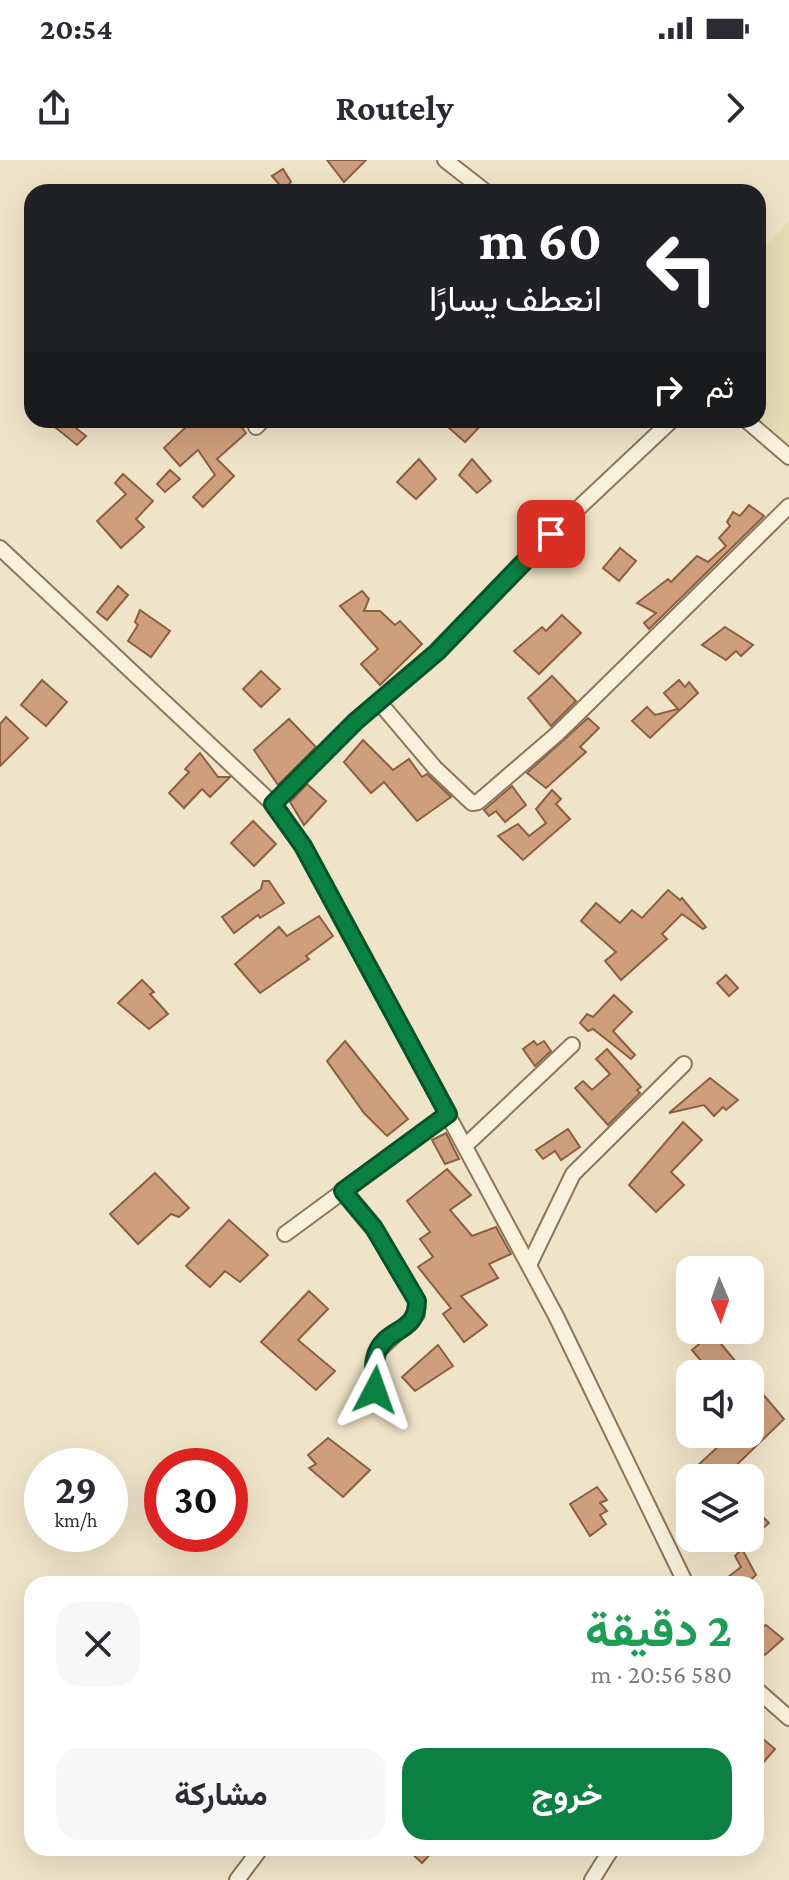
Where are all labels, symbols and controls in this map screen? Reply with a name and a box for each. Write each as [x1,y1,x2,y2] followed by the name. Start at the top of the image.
[40,12,113,45] text: 20:54
[32,86,76,130] icon: share
[713,86,757,130] icon: forward
[336,88,453,128] text: Routely
[479,209,602,271] text: 60 m
[630,216,734,320] icon: left
[429,279,602,319] text: انعطف يسارًا
[646,368,690,412] icon: right
[706,371,734,404] text: ثم
[517,500,585,568] pin
[529,512,573,556] icon: arrive
[676,1256,764,1344] north arrow
[676,1256,764,1552] map controls
[333,1348,417,1432] position arrow
[676,1360,764,1448] button: sound
[144,1448,248,1552] speed limit sign: 30
[676,1464,764,1552] button: layers
[55,1467,97,1512] text: 29
[54,1509,98,1531] text: km/h
[56,1602,140,1686] button: close
[585,1603,732,1656] text: 2 دقيقة
[591,1660,732,1689] text: 580 m · 20:56
[56,1748,386,1840] button: مشاركة
[402,1748,732,1840] button: خروج

